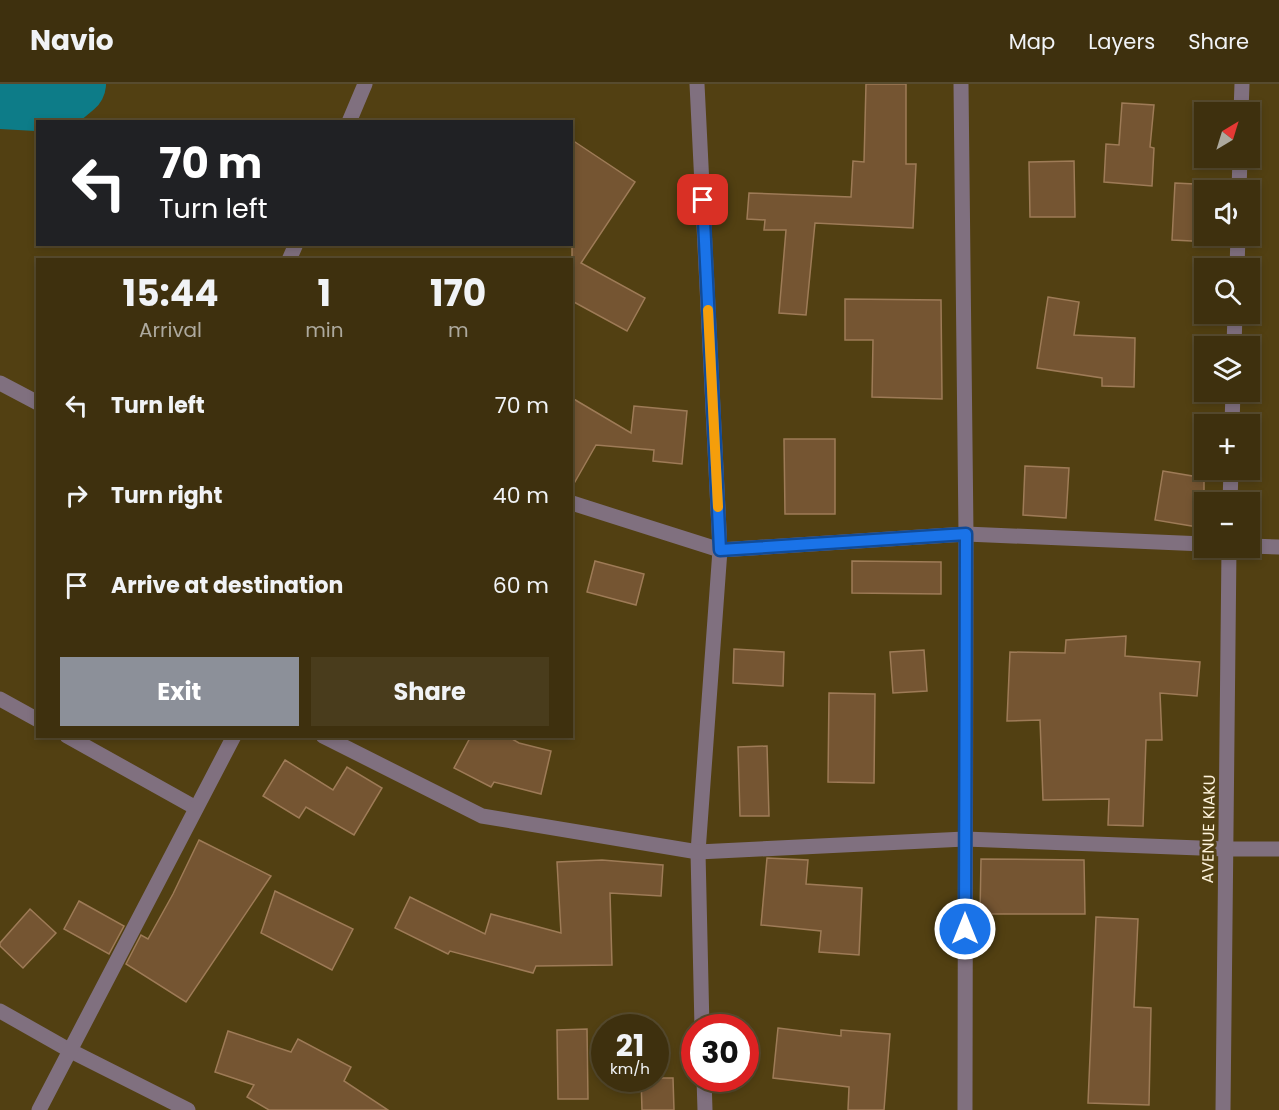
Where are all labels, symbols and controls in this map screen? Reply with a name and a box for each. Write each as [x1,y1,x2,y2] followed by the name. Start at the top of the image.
[30,21,114,60] text: Navio
[1009,27,1055,56] text: Map
[1088,27,1155,56] text: Layers
[1188,27,1249,56] text: Share
[1194,102,1260,168] north arrow
[1194,102,1260,558] map controls
[159,134,262,193] text: 70 m
[60,144,138,222] icon: left
[677,174,728,225] pin
[1194,180,1260,246] button: sound
[686,183,719,216] icon: arrive
[159,190,268,227] text: Turn left
[1194,258,1260,324] button: search
[123,268,219,319] text: 15:44
[318,268,331,319] text: 1
[430,268,486,319] text: 170
[139,316,202,344] text: Arrival
[305,316,343,344] text: min
[448,316,469,344] text: m
[1194,336,1260,402] button: layers
[60,389,93,422] icon: left
[111,390,205,421] text: Turn left
[495,390,549,421] text: 70 m
[1194,414,1260,480] button: +
[60,479,93,512] icon: right
[111,480,222,511] text: Turn right
[493,480,549,511] text: 40 m
[1194,492,1260,558] button: −
[60,569,93,602] icon: arrive
[111,570,343,601] text: Arrive at destination
[493,570,549,601] text: 60 m
[60,657,299,726] button: Exit
[311,657,549,726] button: Share
[1196,774,1221,884] street label: AVENUE KIAKU
[933,897,997,961] position arrow
[681,1014,759,1092] speed limit sign: 30
[616,1024,644,1067] text: 21
[610,1058,650,1079] text: km/h

